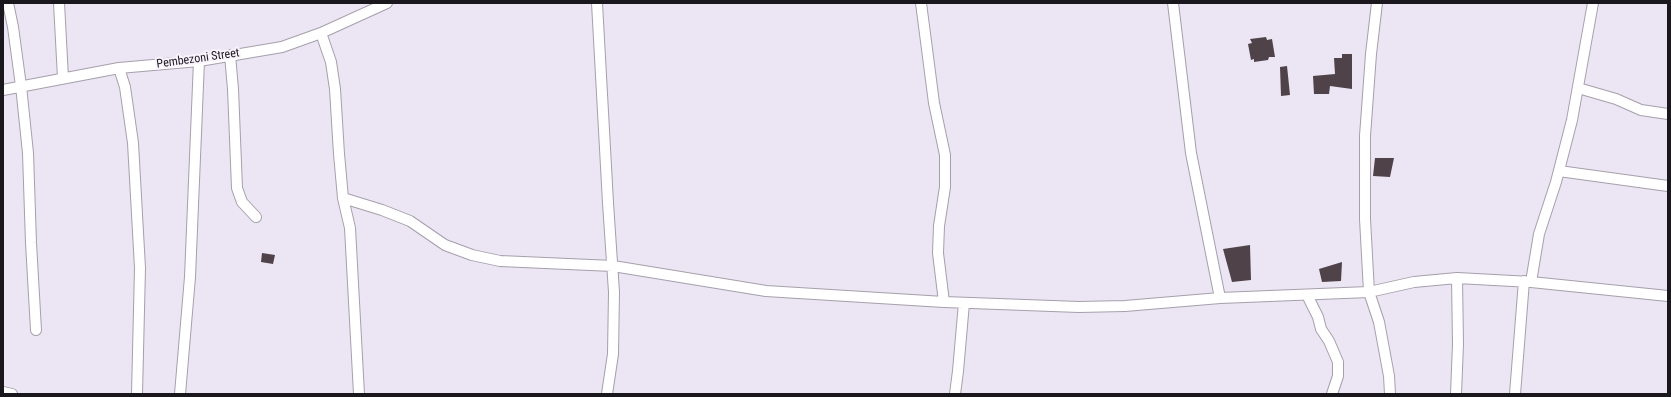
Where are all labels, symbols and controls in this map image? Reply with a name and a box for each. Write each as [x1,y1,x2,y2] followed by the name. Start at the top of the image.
[156,46,240,72] street label: Pembezoni Street

